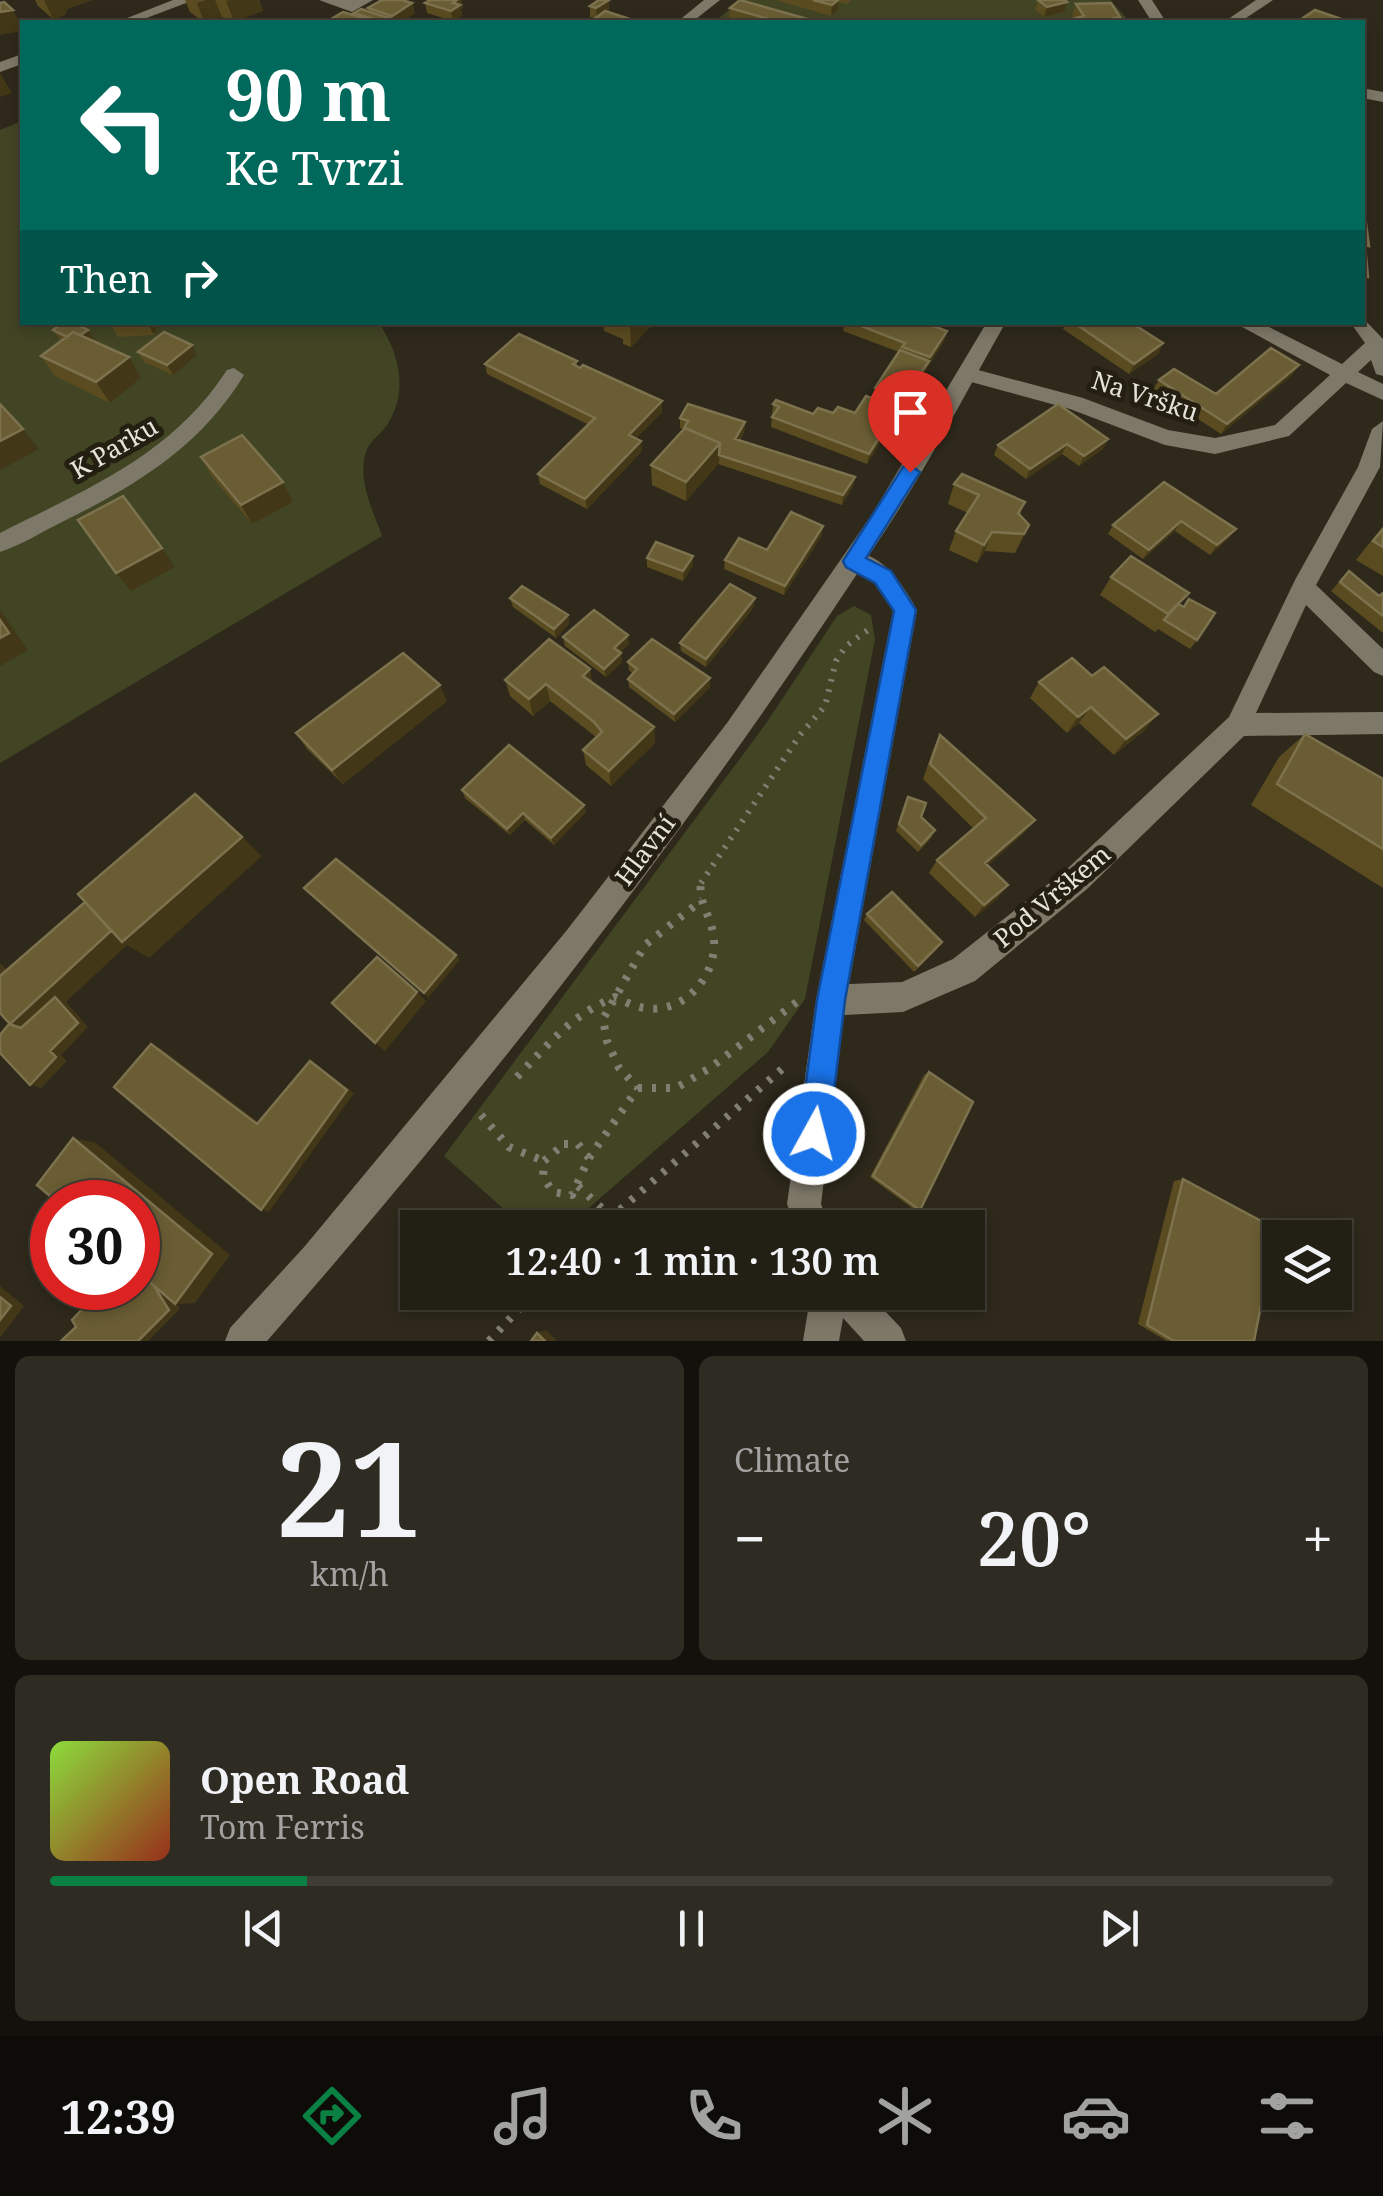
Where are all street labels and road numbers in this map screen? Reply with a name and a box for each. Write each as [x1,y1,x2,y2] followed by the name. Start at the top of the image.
[1088,362,1203,428] street label: Na Vršku
[64,408,163,486] street label: K Parku
[606,807,682,892] street label: Hlavní
[986,836,1117,954] street label: Pod Vrškem

